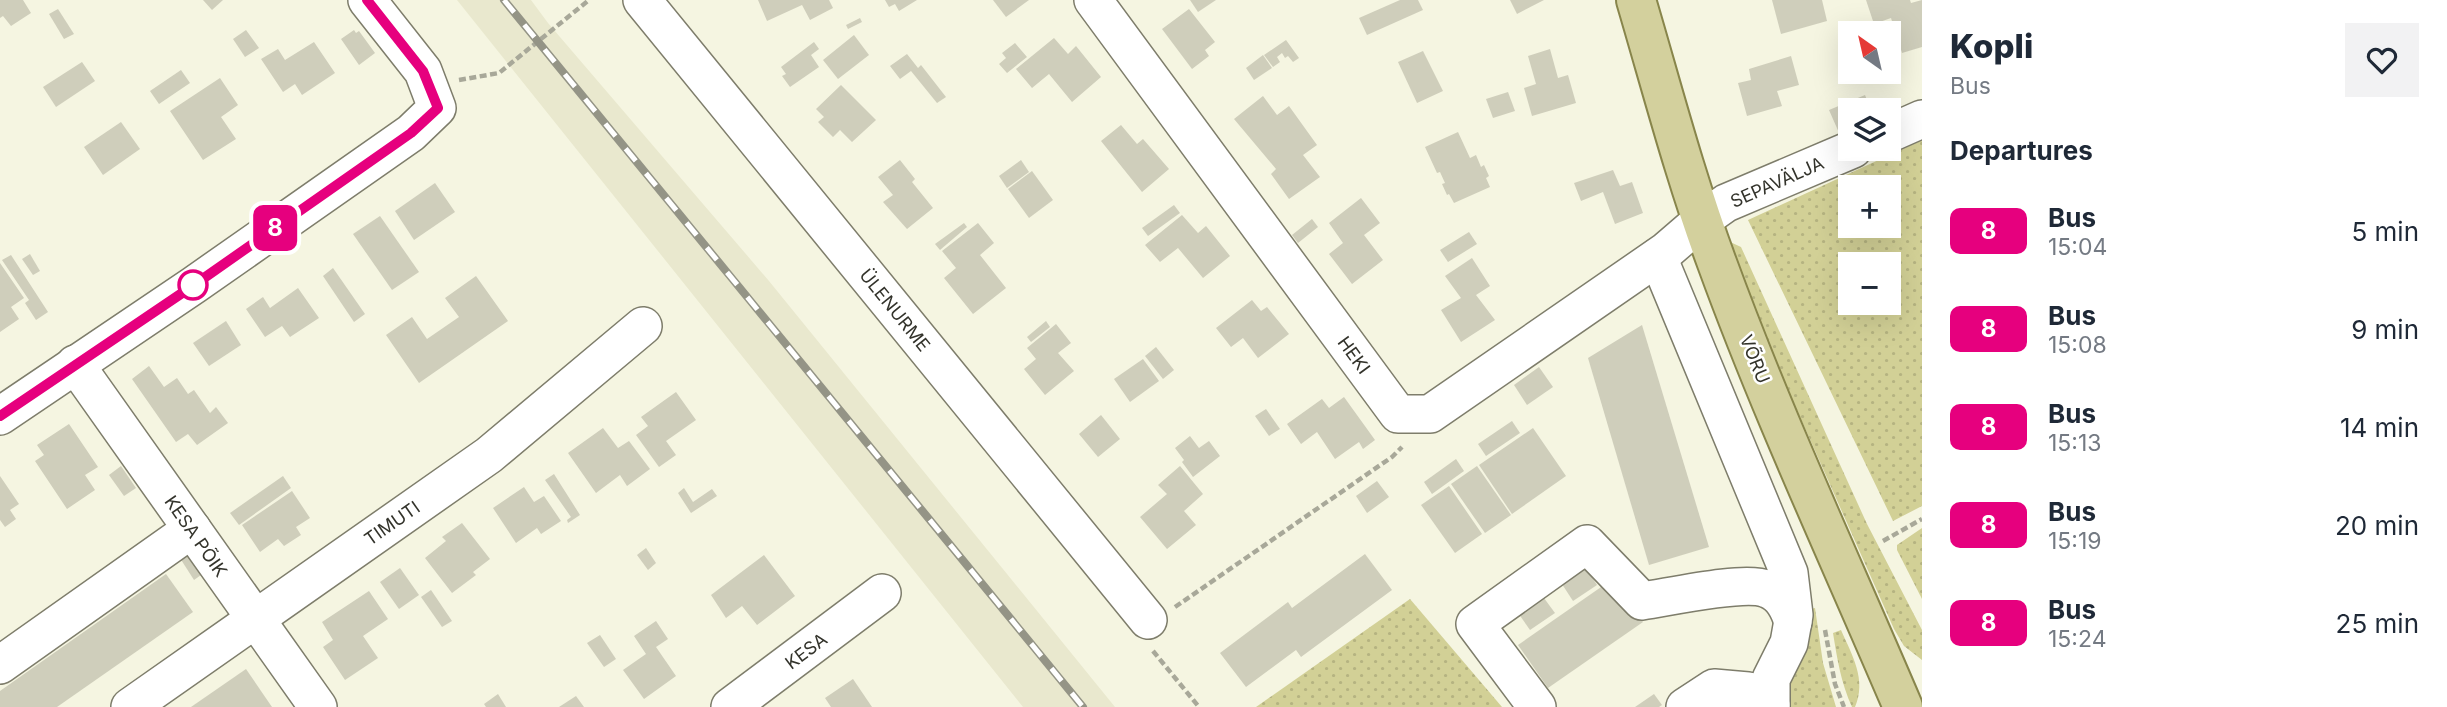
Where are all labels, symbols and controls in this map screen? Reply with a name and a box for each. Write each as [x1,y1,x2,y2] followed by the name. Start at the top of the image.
[1838,21,1900,84] north arrow
[1838,21,1901,315] map controls
[2345,23,2419,97] button: heart
[1950,26,2033,66] text: Kopli
[1950,72,1991,100] text: Bus
[1838,98,1901,161] button: layers
[1950,135,2093,166] text: Departures
[1727,151,1827,212] street label: SEPAVÄLJA
[1838,175,1901,238] button: +
[2048,202,2096,233] text: Bus
[252,205,298,251] line badge: 8
[267,213,283,242] text: 8
[1981,216,1996,245] text: 8
[2351,216,2419,247] text: 5 min
[2048,233,2107,261] text: 15:04
[1838,252,1901,315] button: −
[855,264,935,355] street label: ÜLENURME
[178,270,208,300] unlabelled marker
[2048,300,2096,331] text: Bus
[1981,314,1996,343] text: 8
[2351,314,2419,345] text: 9 min
[1736,331,1775,386] street label: VÕRU
[2048,331,2107,359] text: 15:08
[1333,332,1375,378] street label: HEKI
[2048,398,2096,429] text: Bus
[1981,412,1996,441] text: 8
[2340,412,2419,443] text: 14 min
[2048,429,2102,457] text: 15:13
[160,491,232,581] street label: KESA PÕIK
[360,496,424,550] street label: TIMUTI
[2048,496,2096,527] text: Bus
[1981,510,1996,539] text: 8
[2335,510,2419,541] text: 20 min
[2048,527,2102,555] text: 15:19
[2048,594,2096,625] text: Bus
[1981,608,1996,637] text: 8
[2336,608,2419,639] text: 25 min
[2048,625,2107,653] text: 15:24
[781,629,831,673] street label: KESA

